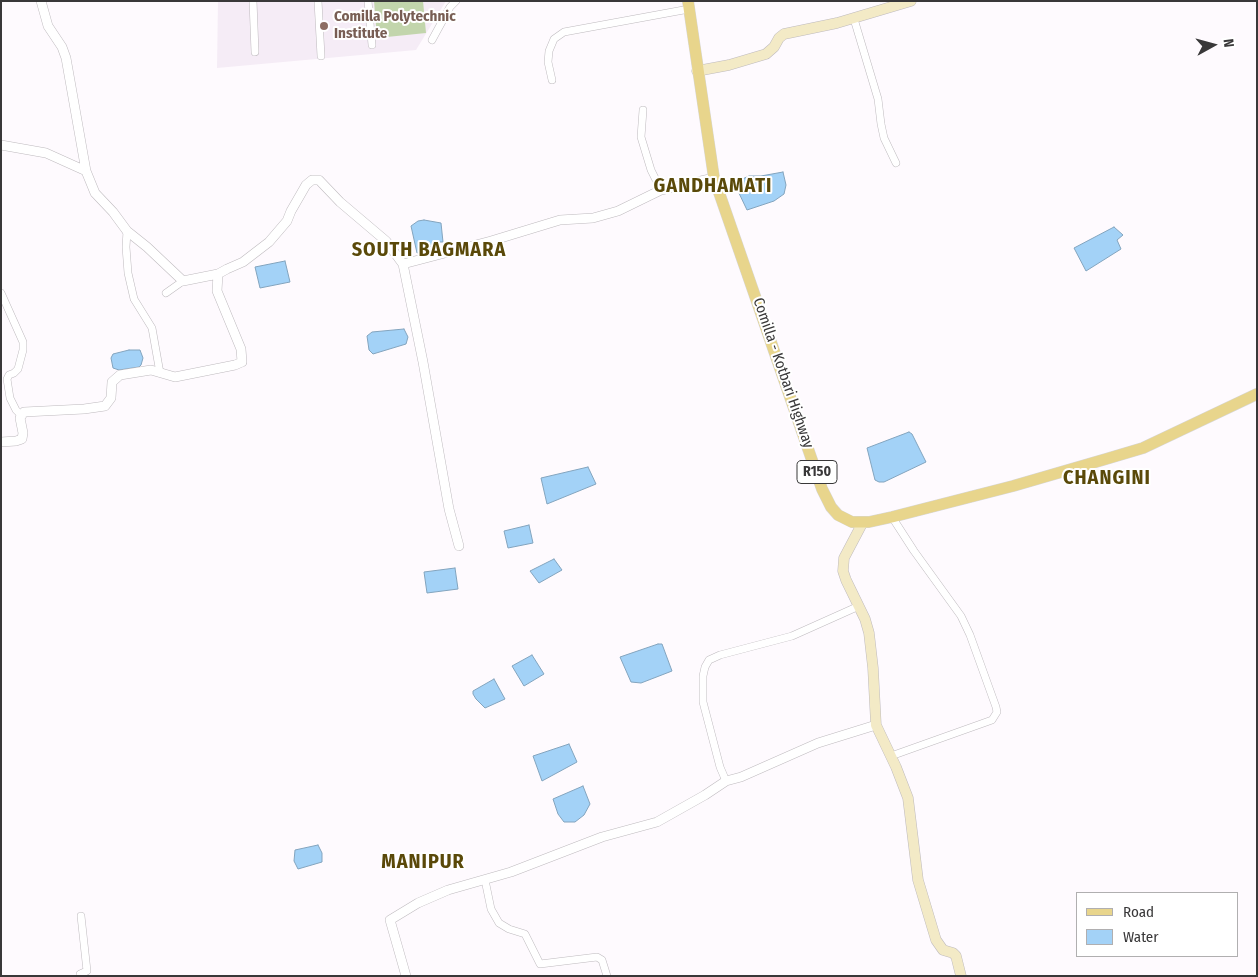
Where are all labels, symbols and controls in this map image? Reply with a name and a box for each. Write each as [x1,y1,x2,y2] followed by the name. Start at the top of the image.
[334,8,456,43] place label: Comilla Polytechnic Institute
[318,20,330,32] marker: Comilla Polytechnic Institute
[1188,20,1238,70] north arrow
[1219,38,1237,48] text: N
[652,174,774,198] district label: GANDHAMATI
[350,238,508,262] district label: SOUTH BAGMARA
[749,295,817,451] street label: Comilla - Kotbari Highway
[797,461,837,484] road number: R150
[1062,466,1152,490] district label: CHANGINI
[380,850,466,874] district label: MANIPUR
[1076,892,1238,957] legend
[1123,903,1154,921] text: Road
[1123,928,1158,946] text: Water

